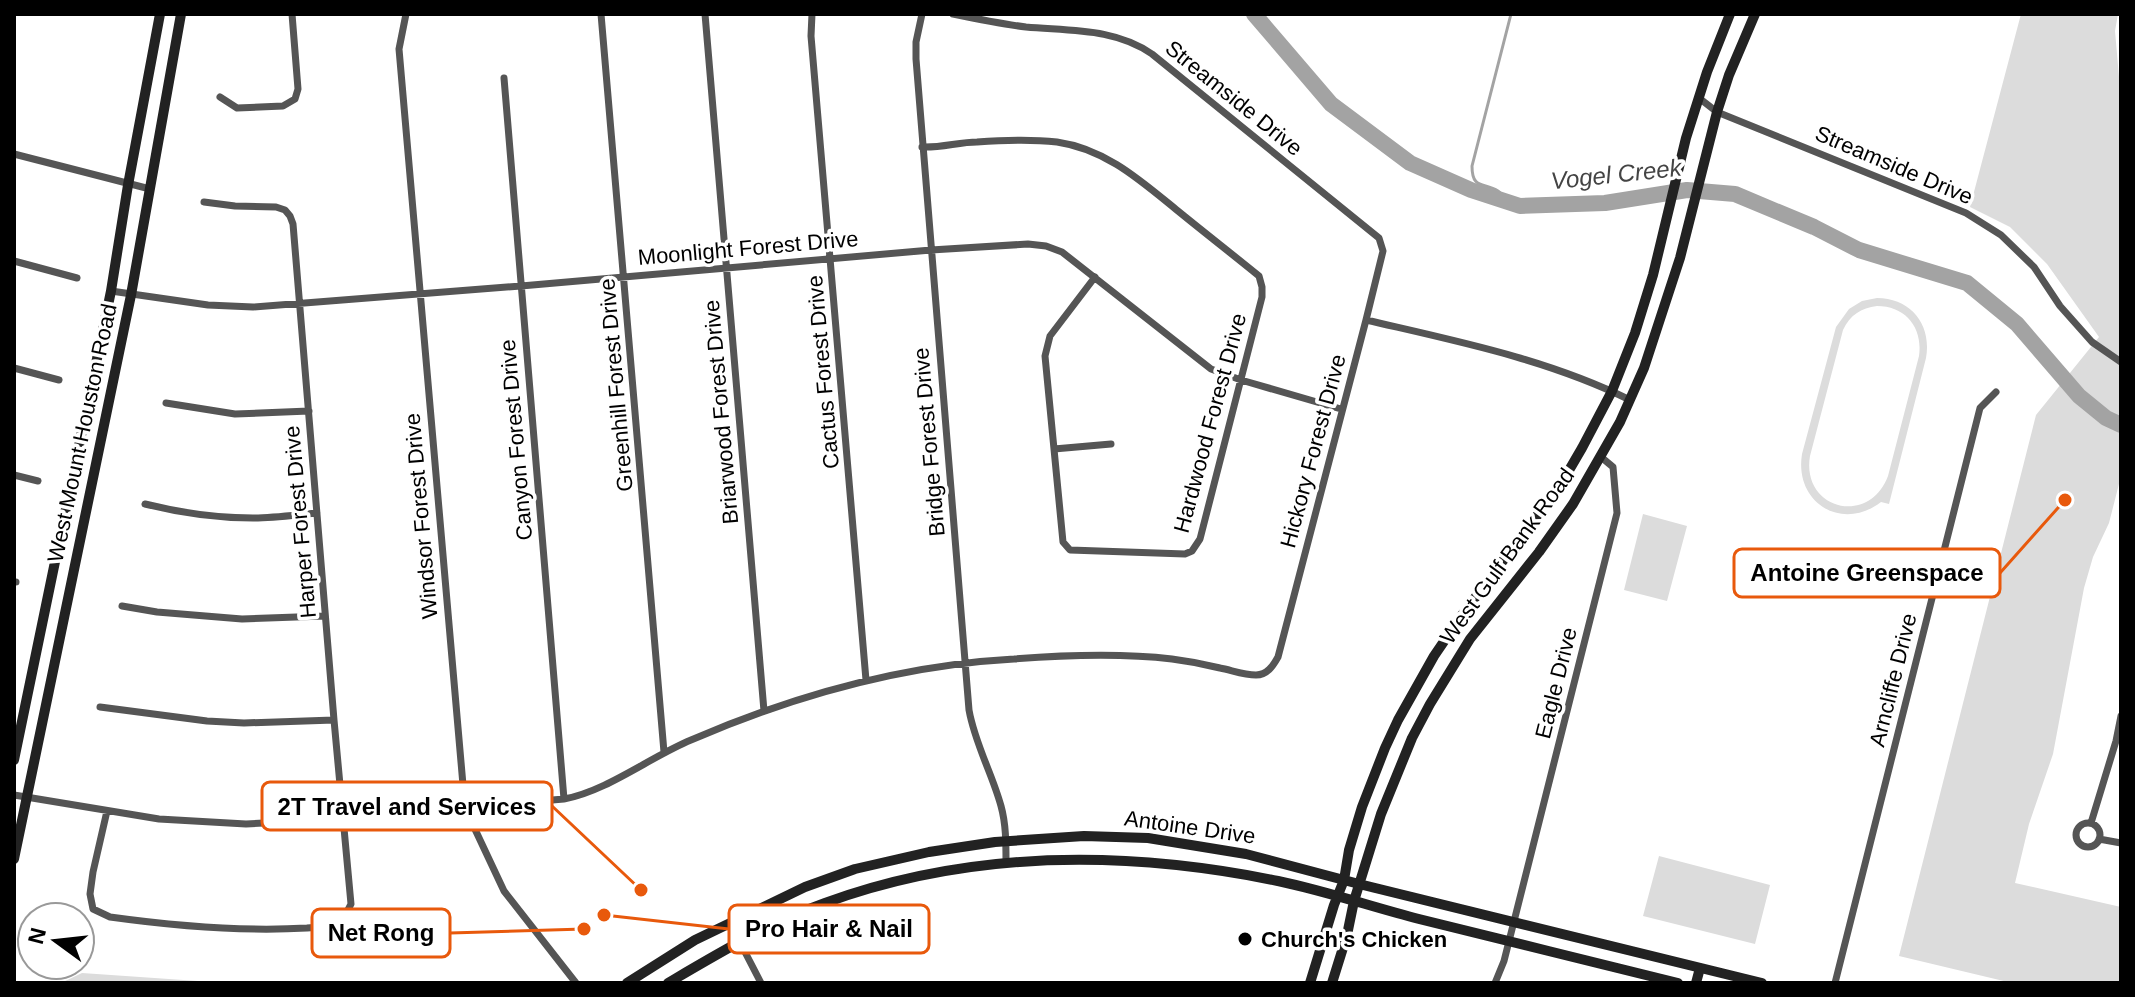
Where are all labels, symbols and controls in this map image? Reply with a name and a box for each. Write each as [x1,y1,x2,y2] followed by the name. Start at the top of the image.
[1161,35,1307,161] street label: Streamside Drive
[1811,121,1977,209] street label: Streamside Drive
[1549,154,1685,194] water label: Vogel Creek
[637,226,859,270] street label: Moonlight Forest Drive
[802,274,844,470] street label: Cactus Forest Drive
[594,277,638,493] street label: Greenhill Forest Drive
[699,299,743,525] street label: Briarwood Forest Drive
[42,301,122,565] street label: West Mount Houston Road
[1169,311,1251,535] street label: Hardwood Forest Drive
[495,338,537,542] street label: Canyon Forest Drive
[908,347,950,537] street label: Bridge Forest Drive
[1275,352,1351,550] street label: Hickory Forest Drive
[400,412,442,620] street label: Windsor Forest Drive
[279,425,321,619] street label: Harper Forest Drive
[1435,463,1579,649] street label: West Gulf Bank Road
[1734,549,2000,597] callout: Antoine Greenspace
[1750,559,1984,586] text: Antoine Greenspace
[1864,611,1922,749] street label: Arncliffe Drive
[1530,625,1582,741] street label: Eagle Drive
[262,782,552,830] callout: 2T Travel and Services
[278,793,536,820] text: 2T Travel and Services
[1123,805,1257,849] street label: Antoine Drive
[16,901,96,981] north arrow
[729,905,929,953] callout: Pro Hair & Nail
[312,909,450,957] callout: Net Rong
[745,915,913,942] text: Pro Hair & Nail
[328,919,434,946] text: Net Rong
[23,925,51,947] text: N
[1261,927,1447,952] place label: Church's Chicken
[1236,930,1254,948] marker: Church's Chicken

